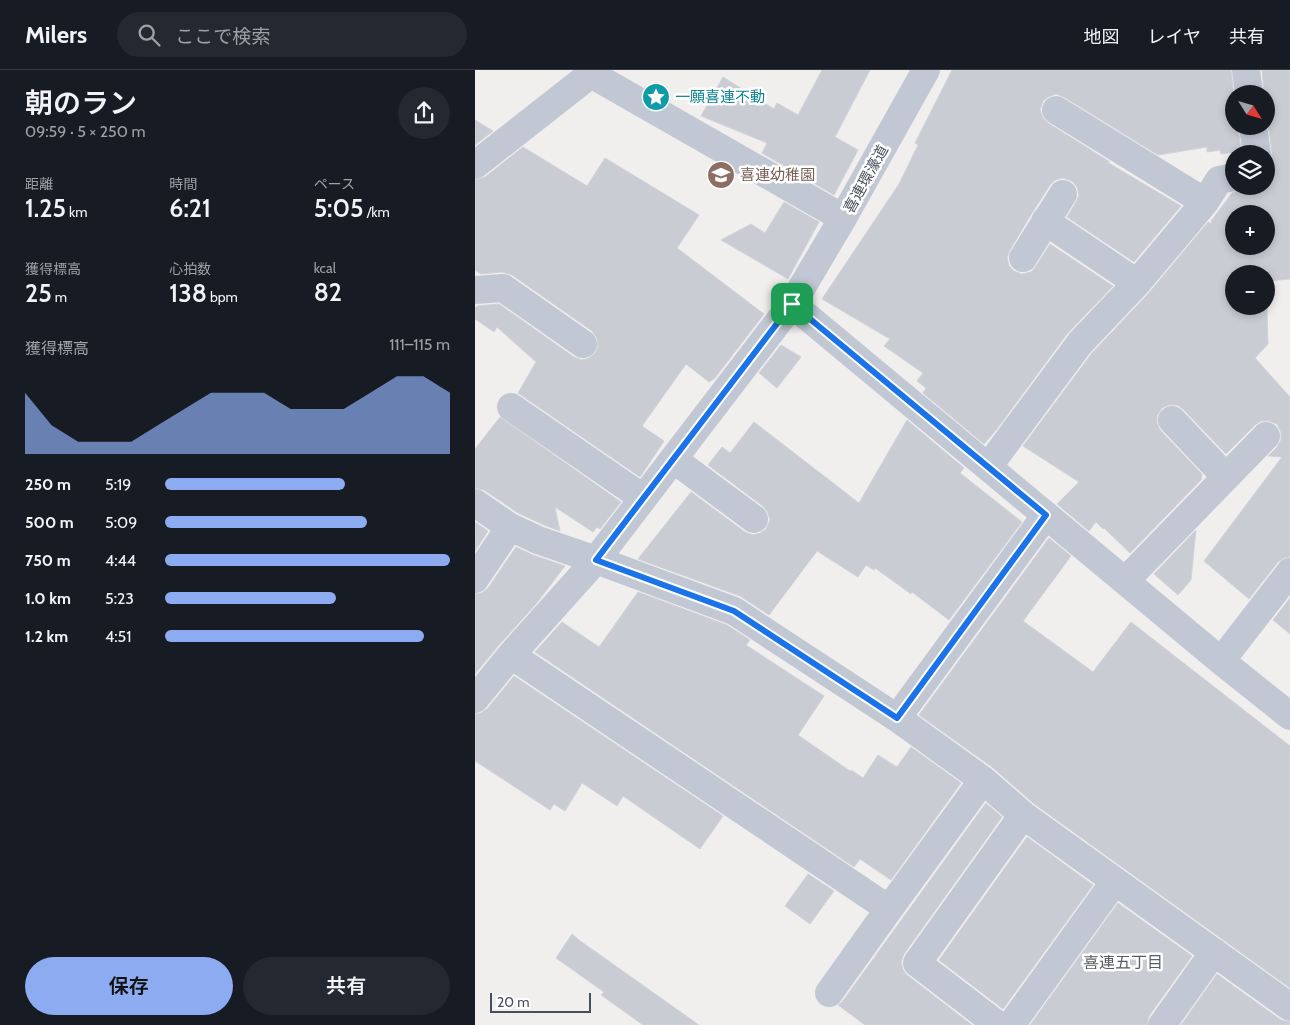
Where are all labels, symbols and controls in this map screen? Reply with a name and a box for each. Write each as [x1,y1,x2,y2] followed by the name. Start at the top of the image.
[117,12,467,57] search box
[25,20,87,49] text: Milers
[135,21,163,49] icon: search
[175,25,270,48] text: ここで検索
[1084,26,1120,48] text: 地図
[1148,26,1201,48] text: レイヤ
[1229,26,1265,48] text: 共有
[641,82,671,112] place icon: 一願喜連不動
[1225,85,1275,135] north arrow
[1225,85,1275,315] map controls
[25,86,137,120] text: 朝のラン
[398,87,450,139] button: share
[675,88,765,106] place label: 一願喜連不動
[25,122,146,141] text: 09:59 · 5 × 250 m
[840,142,892,216] street label: 喜連環濠道
[1225,145,1275,195] button: layers
[706,160,736,190] school or university icon: 喜連幼稚園
[740,166,815,184] place label: 喜連幼稚園
[25,175,53,193] text: 距離
[169,175,197,193] text: 時間
[314,175,355,193] text: ペース
[25,193,66,223] text: 1.25
[169,193,211,223] text: 6:21
[314,193,364,223] text: 5:05
[66,203,88,221] text: km
[364,203,390,221] text: /km
[1225,205,1275,255] button: +
[314,259,336,277] text: kcal
[25,260,81,278] text: 獲得標高
[169,260,211,278] text: 心拍数
[1225,265,1275,315] button: −
[314,277,342,307] text: 82
[25,278,52,308] text: 25
[169,278,207,308] text: 138
[771,283,813,325] pin
[52,288,67,306] text: m
[207,288,238,306] text: bpm
[778,290,806,318] icon: arrive
[389,335,450,354] text: 111–115 m
[25,339,89,358] text: 獲得標高
[25,475,71,494] text: 250 m
[105,475,131,494] text: 5:19
[25,513,74,532] text: 500 m
[105,513,137,532] text: 5:09
[25,551,71,570] text: 750 m
[105,551,136,570] text: 4:44
[25,589,71,608] text: 1.0 km
[105,589,134,608] text: 5:23
[25,627,68,646] text: 1.2 km
[105,627,131,646] text: 4:51
[1083,953,1163,972] district label: 喜連五丁目
[25,957,233,1015] button: 保存
[243,957,450,1015] button: 共有
[490,990,591,1013] scale bar
[497,993,530,1011] text: 20 m

